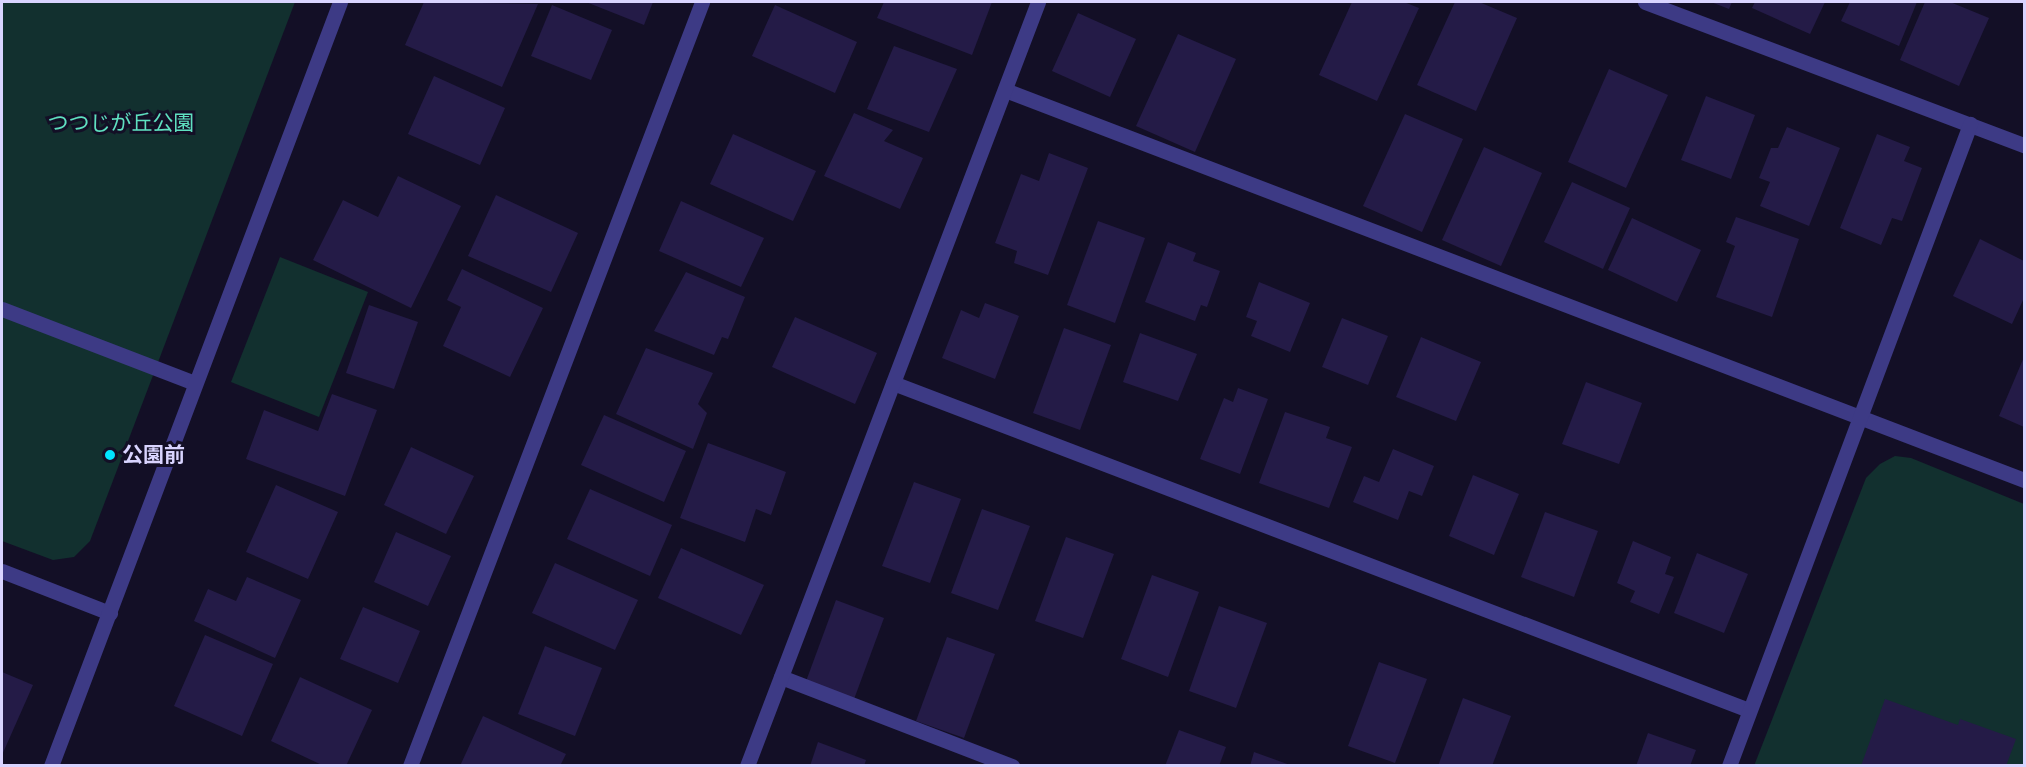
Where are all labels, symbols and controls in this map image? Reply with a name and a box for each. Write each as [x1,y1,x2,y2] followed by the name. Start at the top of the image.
[48,110,194,136] park label: つつじが丘公園
[122,442,185,468] place label: 公園前
[103,448,117,462] marker: 公園前

